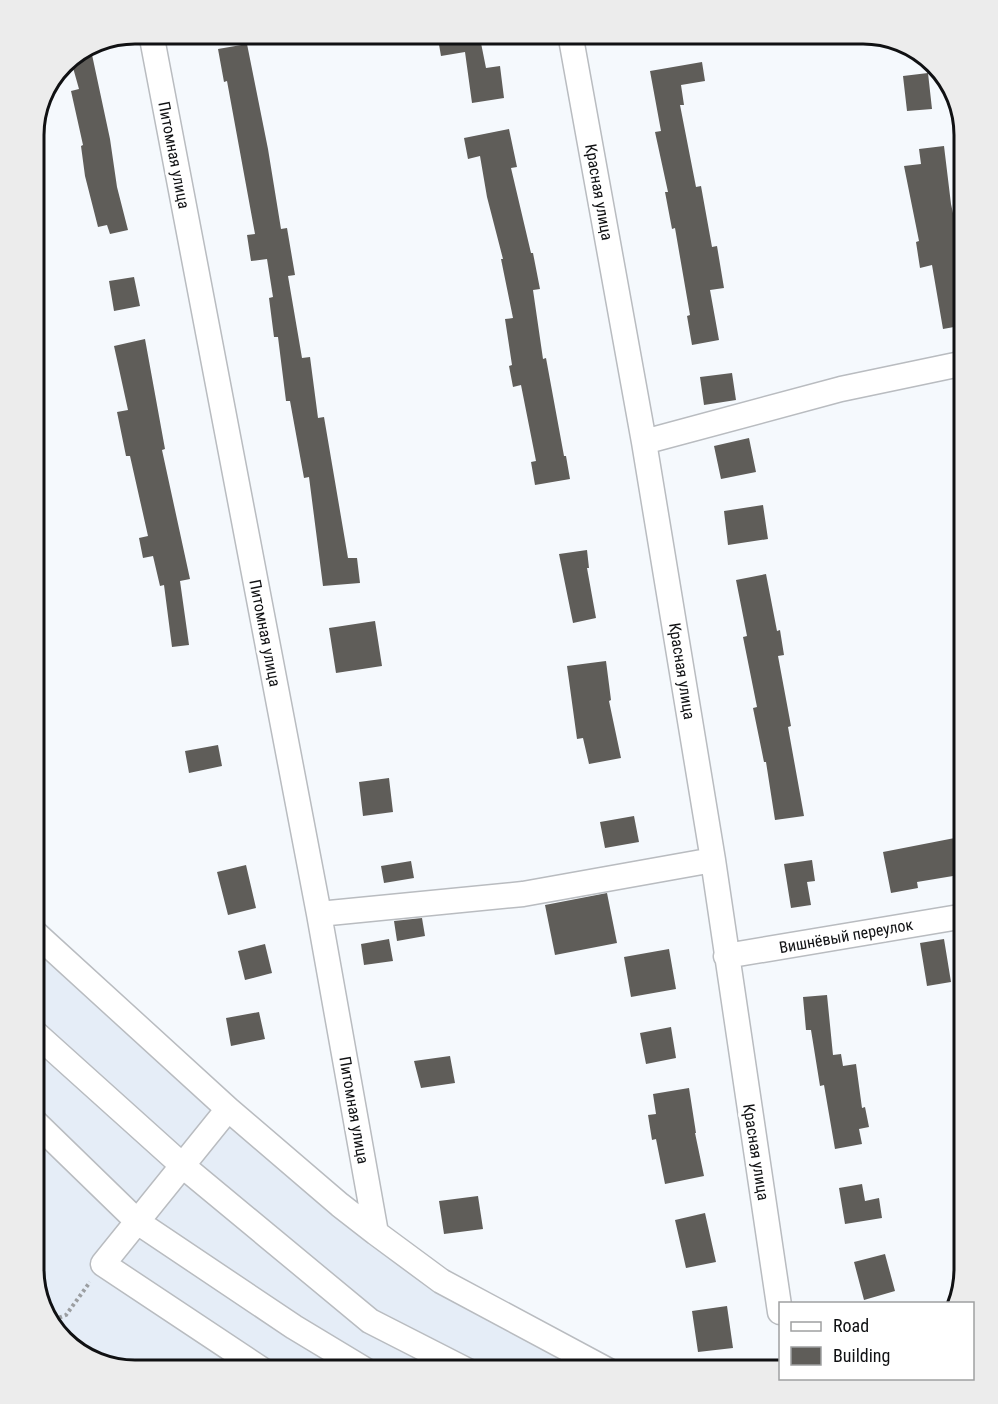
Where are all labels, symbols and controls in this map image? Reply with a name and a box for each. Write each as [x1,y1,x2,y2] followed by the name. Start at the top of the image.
[154,100,194,210] street label: Питомная улица
[581,142,617,242] street label: Красная улица
[245,578,285,688] street label: Питомная улица
[665,621,699,721] street label: Красная улица
[778,915,915,957] street label: Вишнёвый переулок
[335,1055,373,1165] street label: Питомная улица
[739,1102,773,1202] street label: Красная улица
[779,1302,974,1380] legend
[833,1315,869,1336] text: Road
[833,1345,890,1366] text: Building

